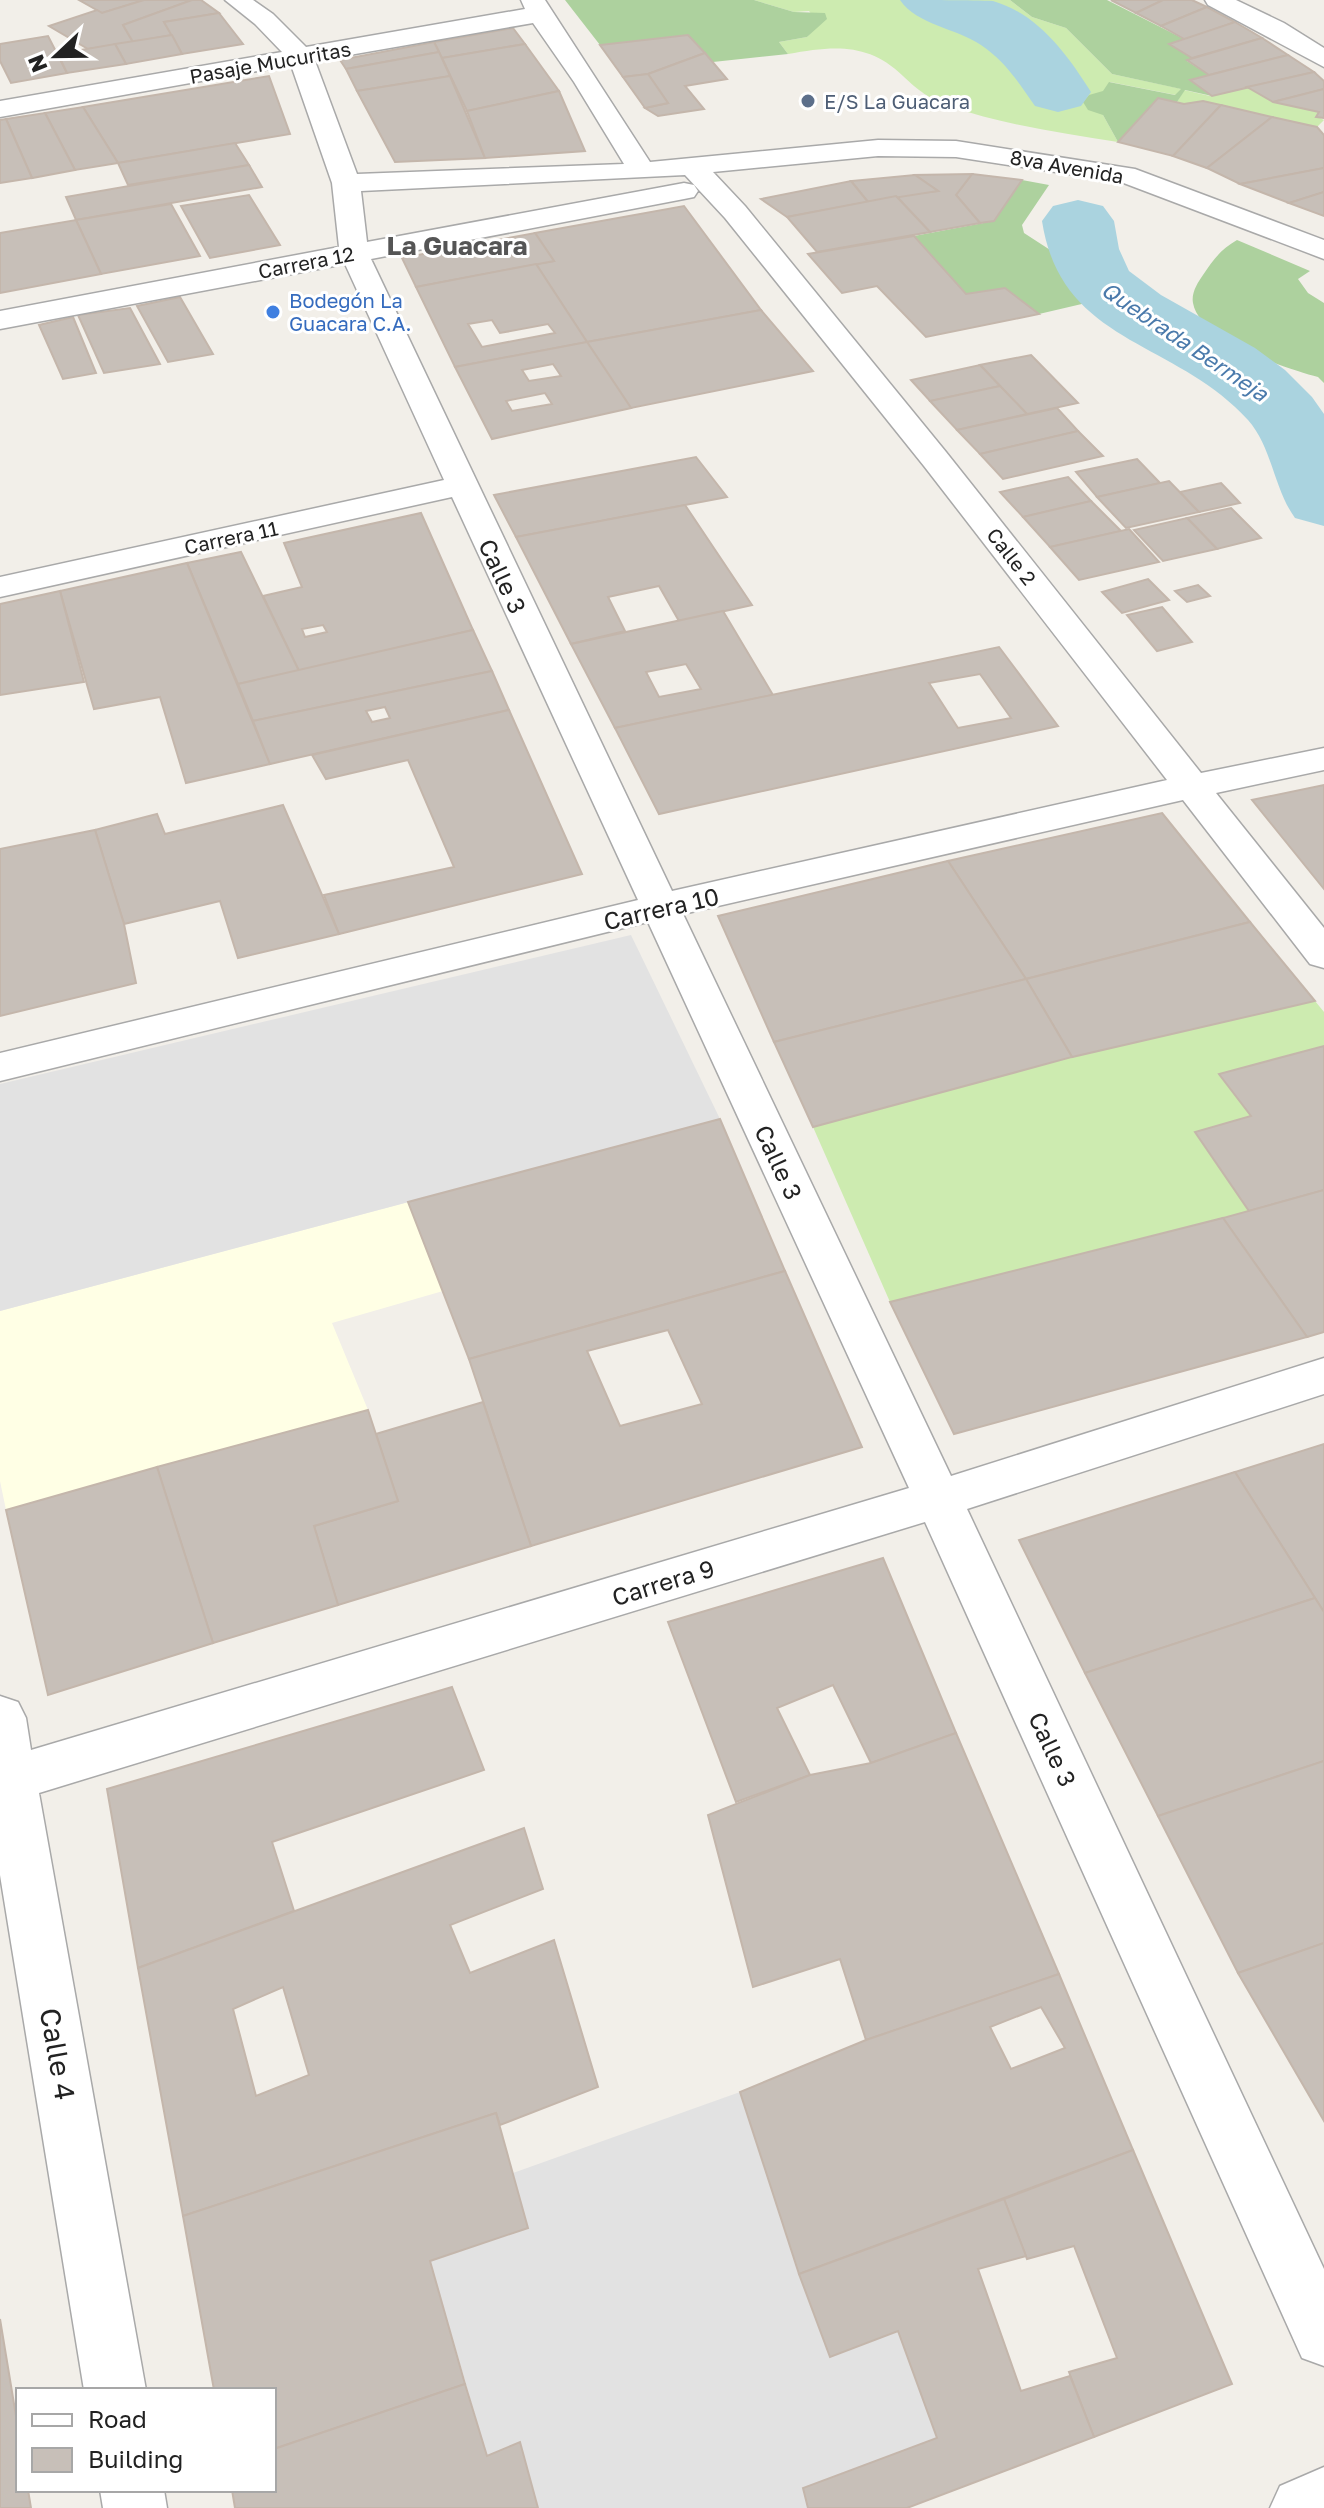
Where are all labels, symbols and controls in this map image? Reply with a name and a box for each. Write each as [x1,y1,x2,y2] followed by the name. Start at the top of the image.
[16,16,96,96] north arrow
[187,36,353,88] street label: Pasaje Mucuritas
[21,51,53,76] text: N
[824,89,970,113] place label: E/S La Guacara
[799,92,817,110] marker: E/S La Guacara
[1008,144,1126,188] street label: 8va Avenida
[386,230,528,261] district label: La Guacara
[256,241,356,283] street label: Carrera 12
[1097,275,1275,408] water label: Quebrada Bermeja
[289,288,412,335] place label: Bodegón La Guacara C.A.
[264,303,282,321] marker: Bodegón La Guacara C.A.
[182,515,280,559] street label: Carrera 11
[982,523,1042,589] street label: Calle 2
[473,534,533,618] street label: Calle 3
[601,881,721,935] street label: Carrera 10
[749,1120,809,1204] street label: Calle 3
[608,1553,718,1611] street label: Carrera 9
[1023,1707,1083,1791] street label: Calle 3
[34,2005,82,2103] street label: Calle 4
[16,2388,276,2492] legend
[88,2404,147,2433] text: Road
[88,2444,183,2473] text: Building

